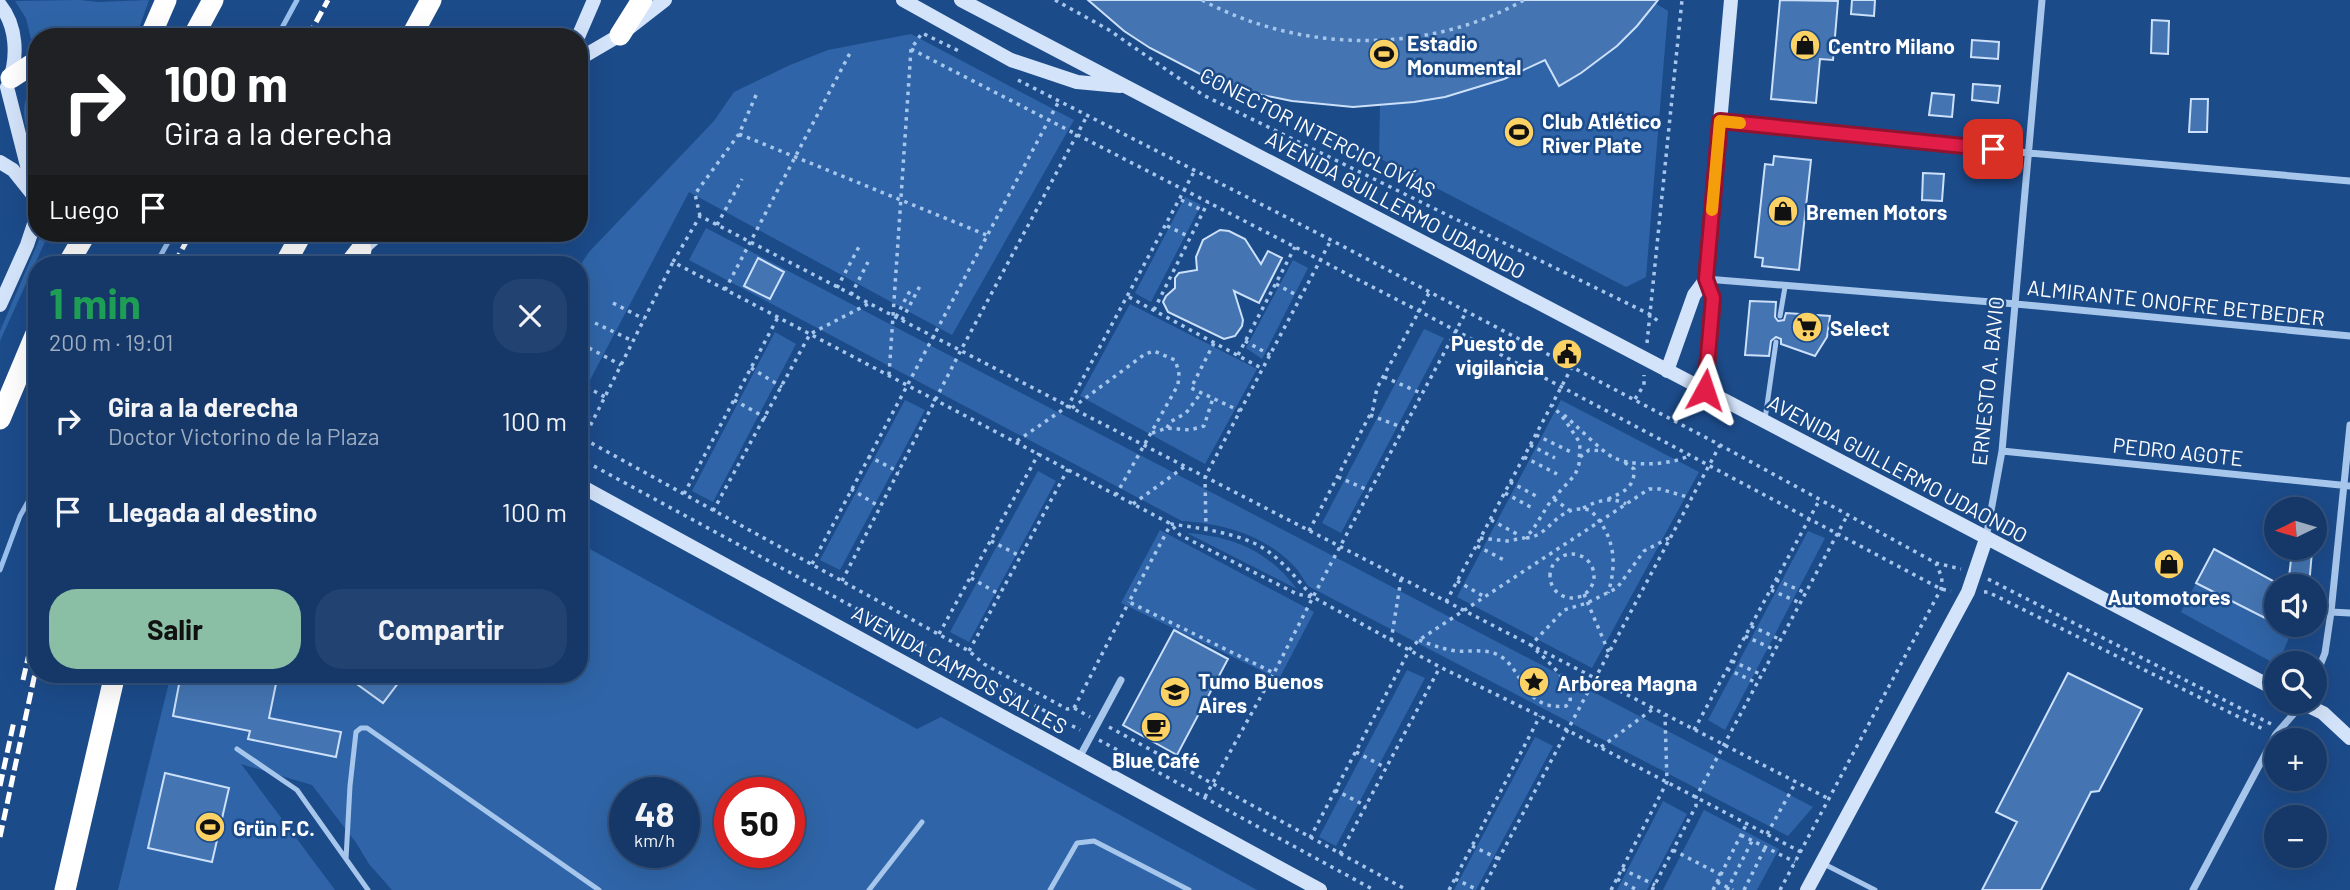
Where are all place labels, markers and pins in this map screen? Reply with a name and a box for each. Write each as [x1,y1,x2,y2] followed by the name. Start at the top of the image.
[1788,28,1822,62] shop icon: Centro Milano
[1407,30,1521,79] place label: Estadio Monumental
[1828,33,1955,58] place label: Centro Milano
[1367,37,1401,71] sports icon: Estadio Monumental
[1542,108,1661,157] place label: Club Atlético River Plate
[1502,115,1536,149] sports icon: Club Atlético River Plate
[1963,119,2023,179] pin
[1766,194,1800,228] shop icon: Bremen Motors
[1806,199,1947,224] place label: Bremen Motors
[1790,310,1824,344] supermarket icon: Select
[1830,315,1890,340] place label: Select
[1451,330,1544,379] place label: Puesto de vigilancia
[1550,337,1584,371] public building icon: Puesto de vigilancia
[2152,547,2186,581] shop icon: Automotores
[2107,584,2231,609] place label: Automotores
[1517,665,1551,699] place icon: Arbórea Magna
[1198,668,1324,717] place label: Tumo Buenos Aires
[1557,670,1697,695] place label: Arbórea Magna
[1158,675,1192,709] school or university icon: Tumo Buenos Aires
[1139,710,1173,744] cafe icon: Blue Café
[1112,747,1200,772] place label: Blue Café
[193,810,227,844] sports icon: Grün F.C.
[233,815,315,840] place label: Grün F.C.

